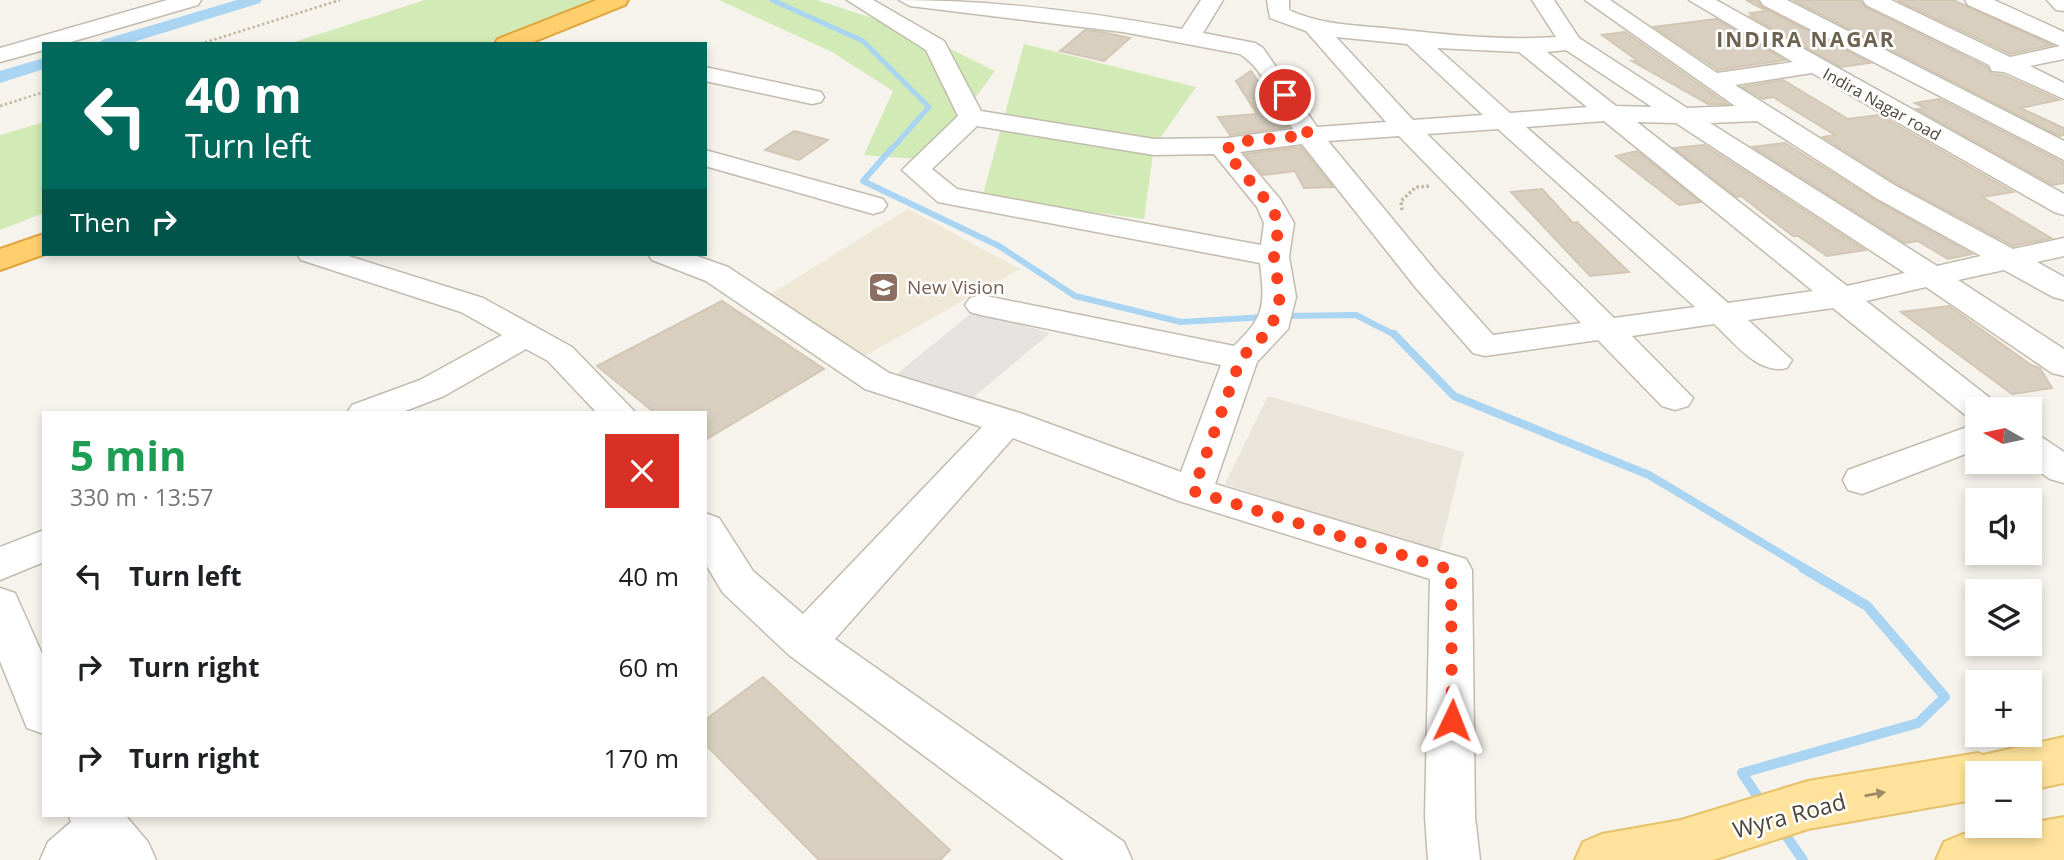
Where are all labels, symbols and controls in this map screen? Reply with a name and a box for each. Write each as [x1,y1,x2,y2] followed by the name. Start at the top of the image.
[1716,25,1896,53] district label: INDIRA NAGAR
[185,61,302,127] text: 40 m
[1819,62,1945,146] street label: Indira Nagar road
[1255,65,1315,125] pin
[70,70,161,161] icon: left
[1266,76,1304,114] icon: arrive
[185,124,311,167] text: Turn left
[145,203,183,241] icon: right
[70,204,131,240] text: Then
[867,270,901,304] school or university icon: New Vision
[907,274,1005,300] place label: New Vision
[1965,397,2042,474] north arrow
[1965,397,2042,838] map controls
[70,426,187,483] text: 5 min
[605,434,679,508] button: close
[70,481,213,513] text: 330 m · 13:57
[1965,488,2042,565] button: sound
[70,557,108,595] icon: left
[129,558,241,594] text: Turn left
[618,558,679,594] text: 40 m
[1965,579,2042,656] button: layers
[70,648,108,686] icon: right
[129,649,260,685] text: Turn right
[618,649,679,685] text: 60 m
[1965,670,2042,747] button: +
[1415,683,1489,757] position arrow
[70,739,108,777] icon: right
[129,740,260,776] text: Turn right
[604,740,679,776] text: 170 m
[1965,761,2042,838] button: −
[1729,785,1849,845] street label: Wyra Road
[1864,788,1886,799] one-way arrow

